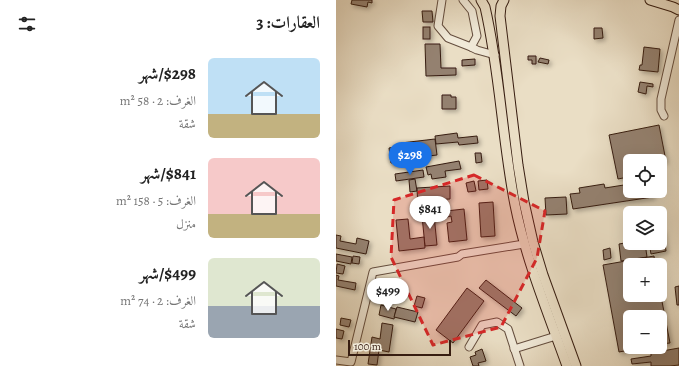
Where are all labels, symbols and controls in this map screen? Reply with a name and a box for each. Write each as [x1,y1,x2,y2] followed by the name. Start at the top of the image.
[256,11,320,34] text: العقارات: 3
[16,13,38,35] icon: filters
[139,62,196,85] text: $298/شهر
[240,74,288,122] icon: home
[120,92,196,109] text: الغرف: 2 · 58 m²
[179,115,196,132] text: شقة
[386,142,434,176] pin: $298
[398,146,422,163] text: $298
[623,154,667,354] map controls
[623,154,667,198] button: locate
[141,162,196,185] text: $841/شهر
[240,174,288,222] icon: home
[116,192,196,209] text: الغرف: 5 · 158 m²
[406,196,454,230] pin: $841
[418,200,442,217] text: $841
[623,206,667,250] button: layers
[176,215,196,232] text: منزل
[623,258,667,302] button: +
[139,262,196,285] text: $499/شهر
[240,274,288,322] icon: home
[364,278,412,312] pin: $499
[376,282,400,299] text: $499
[120,292,196,309] text: الغرف: 2 · 74 m²
[623,310,667,354] button: −
[179,315,196,332] text: شقة
[348,338,451,357] scale bar
[354,339,381,354] text: 100 m

